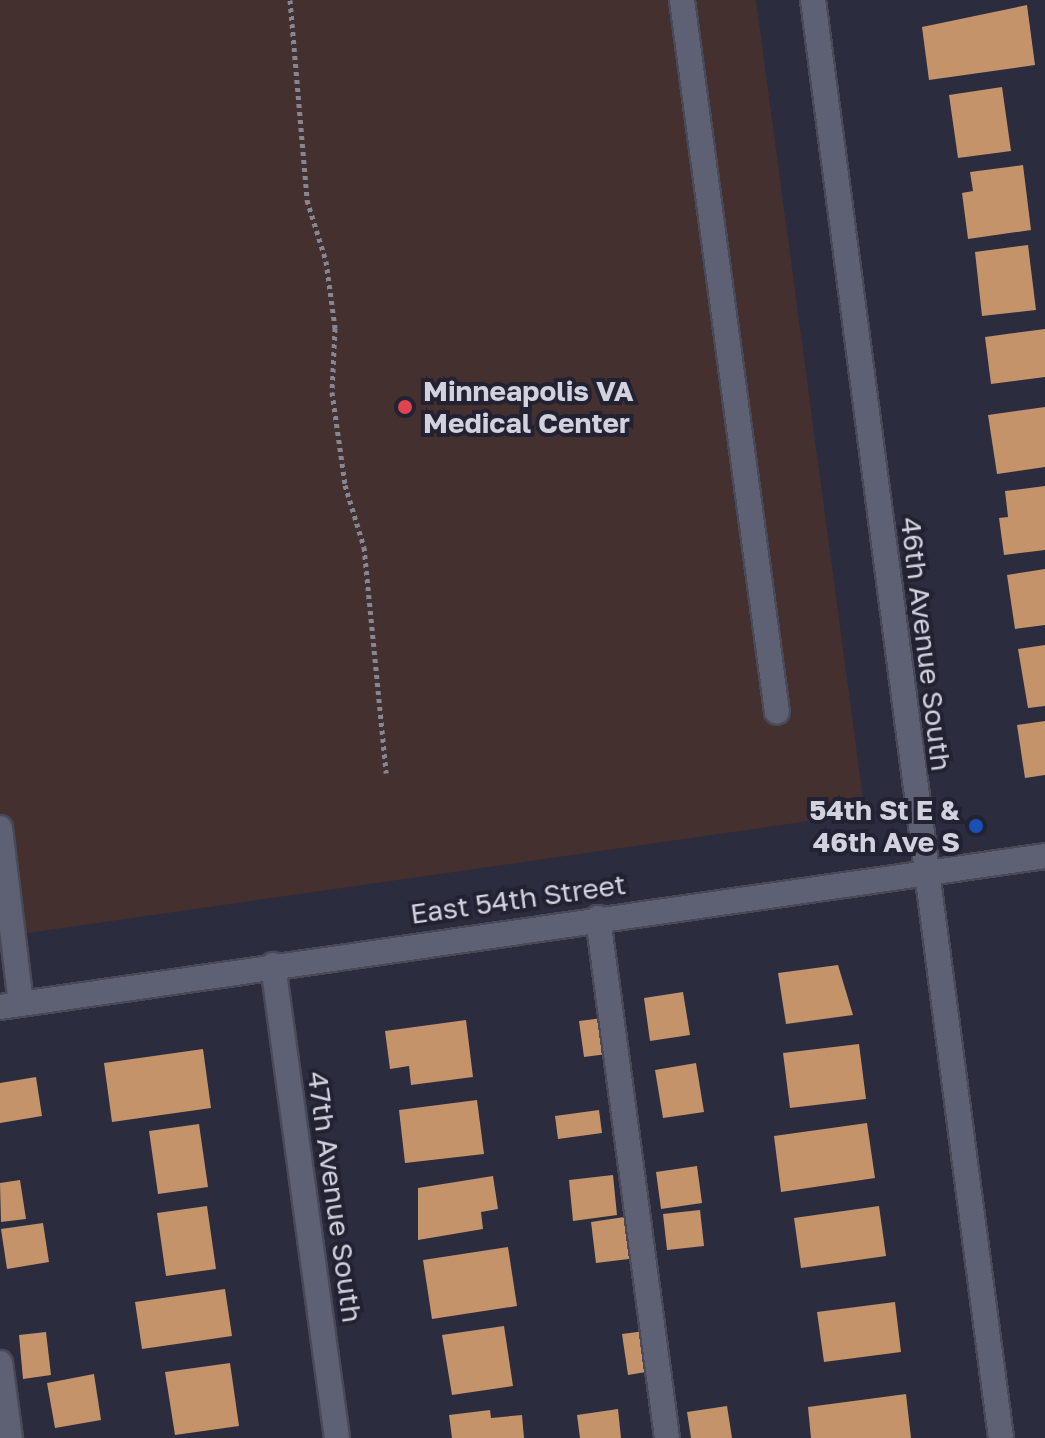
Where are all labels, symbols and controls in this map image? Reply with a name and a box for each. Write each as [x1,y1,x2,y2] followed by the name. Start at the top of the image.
[423,374,634,440] place label: Minneapolis VA Medical Center
[394,396,416,418] marker: Minneapolis VA Medical Center
[894,515,958,773] street label: 46th Avenue South
[809,793,960,859] place label: 54th St E & 46th Ave S
[967,817,985,835] marker: 54th St E & 46th Ave S
[408,867,628,931] street label: East 54th Street
[301,1069,369,1325] street label: 47th Avenue South

